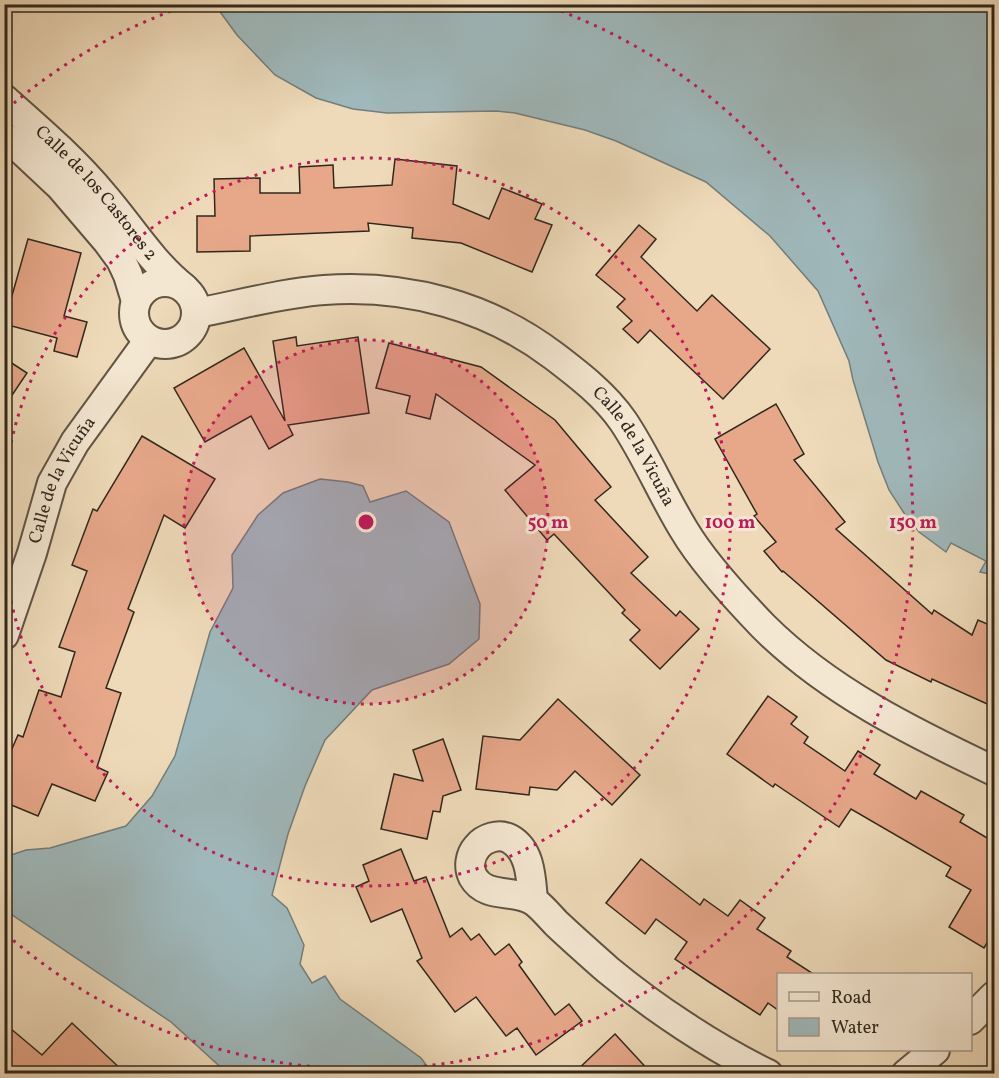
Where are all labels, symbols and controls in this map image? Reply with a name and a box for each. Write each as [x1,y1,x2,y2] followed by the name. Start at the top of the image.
[30,120,163,266] street label: Calle de los Castores 2
[587,381,681,511] street label: Calle de la Vicuña
[23,411,102,547] street label: Calle de la Vicuña
[528,511,568,536] text: 50 m
[705,511,755,536] text: 100 m
[889,511,937,536] text: 150 m
[356,512,376,532] centre of rings
[777,973,972,1051] legend
[831,986,872,1011] text: Road
[831,1016,879,1041] text: Water

